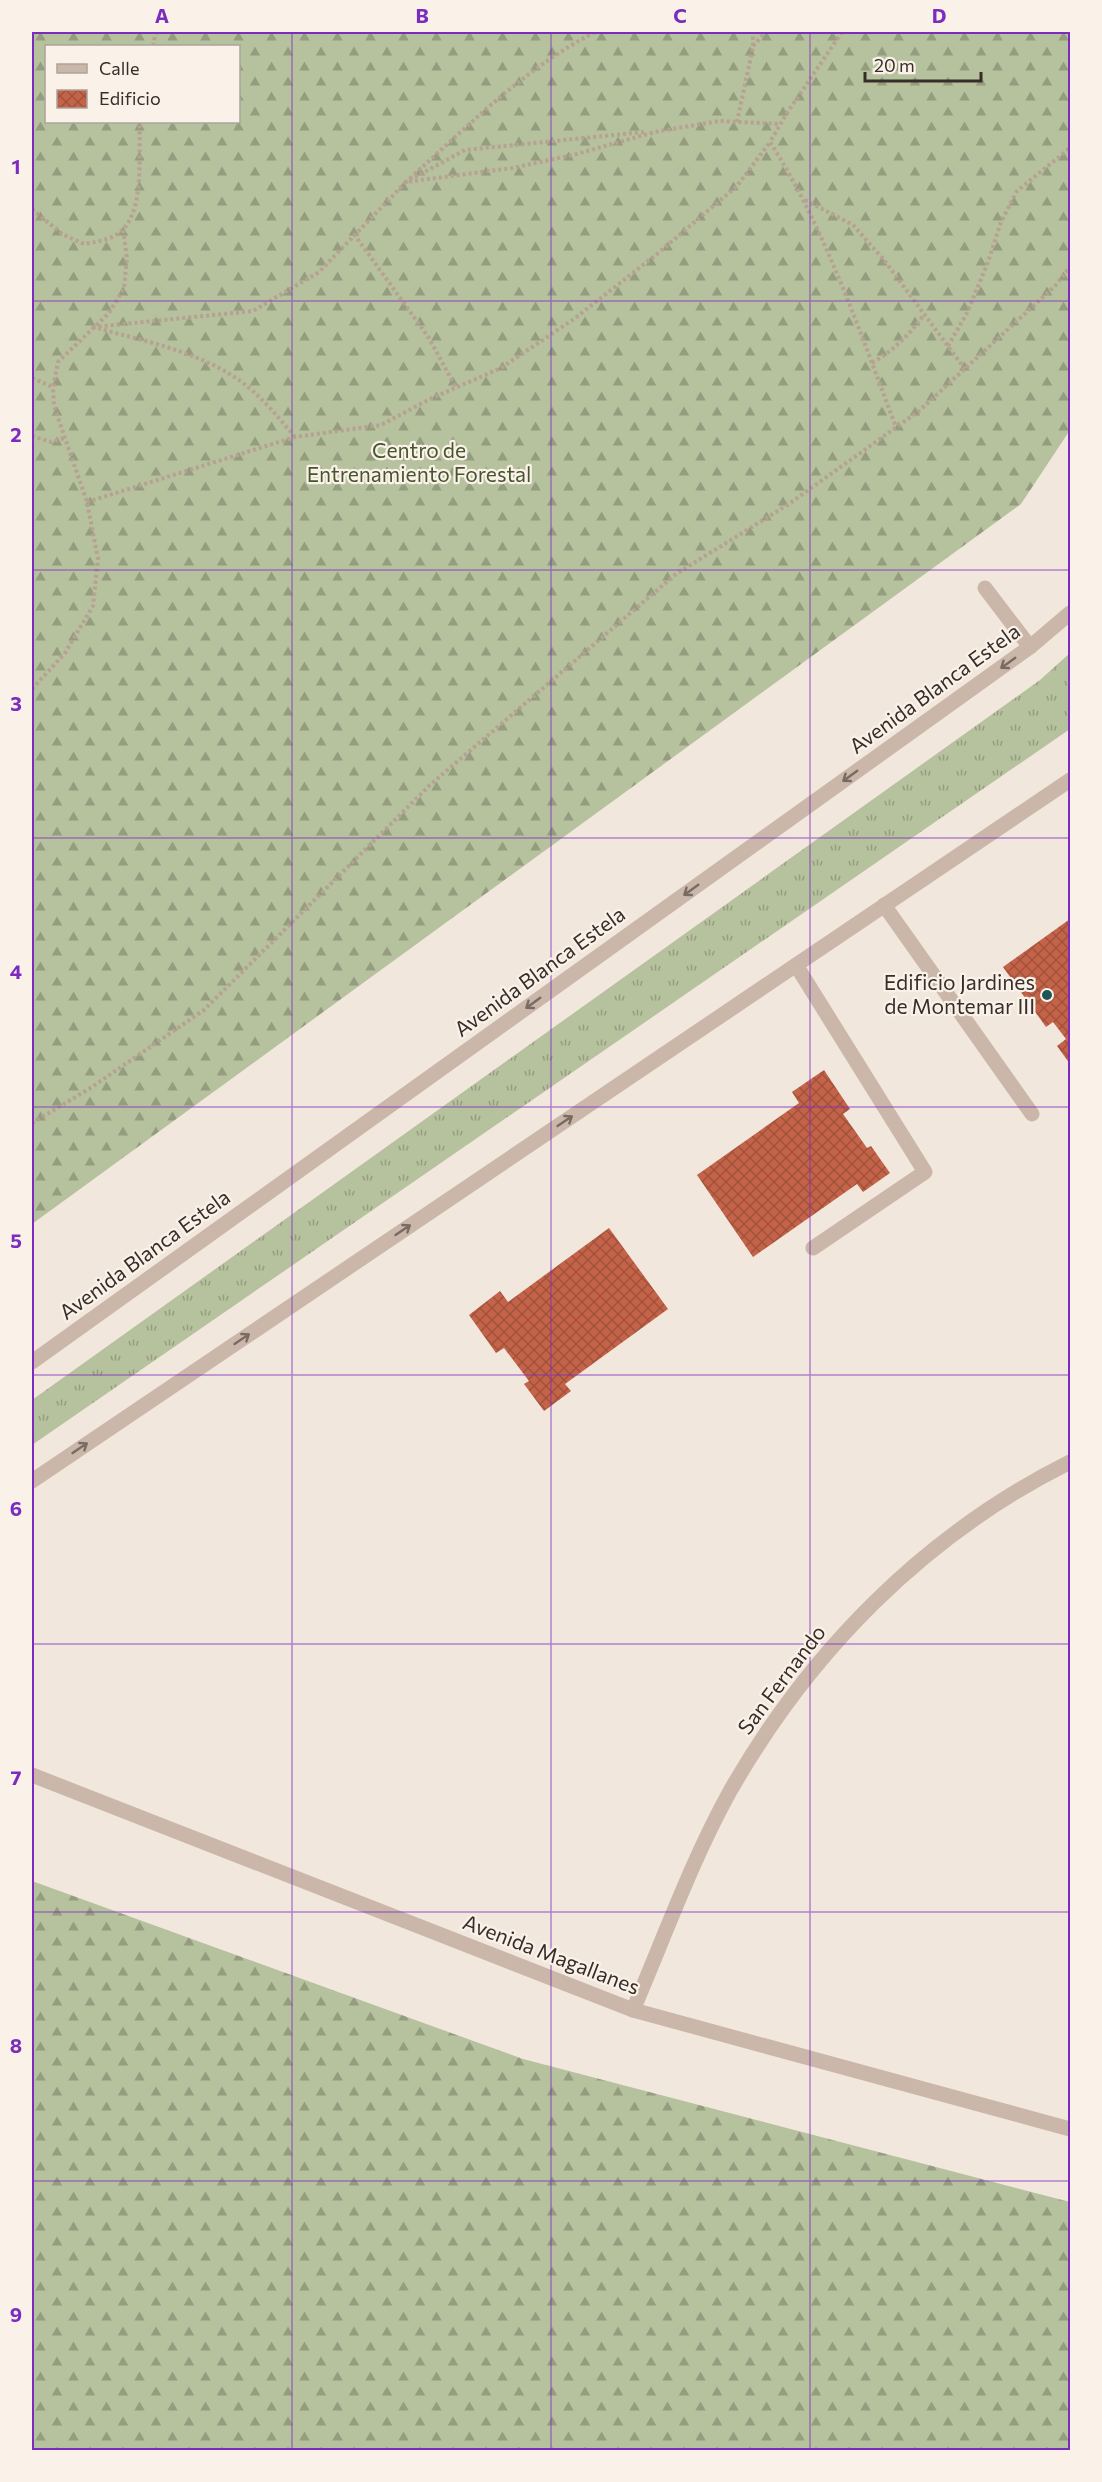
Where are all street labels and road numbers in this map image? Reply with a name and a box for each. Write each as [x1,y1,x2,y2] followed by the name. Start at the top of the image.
[844,617,1024,758] street label: Avenida Blanca Estela
[449,900,629,1041] street label: Avenida Blanca Estela
[54,1183,234,1324] street label: Avenida Blanca Estela
[732,1620,830,1739] street label: San Fernando
[460,1908,643,1999] street label: Avenida Magallanes

